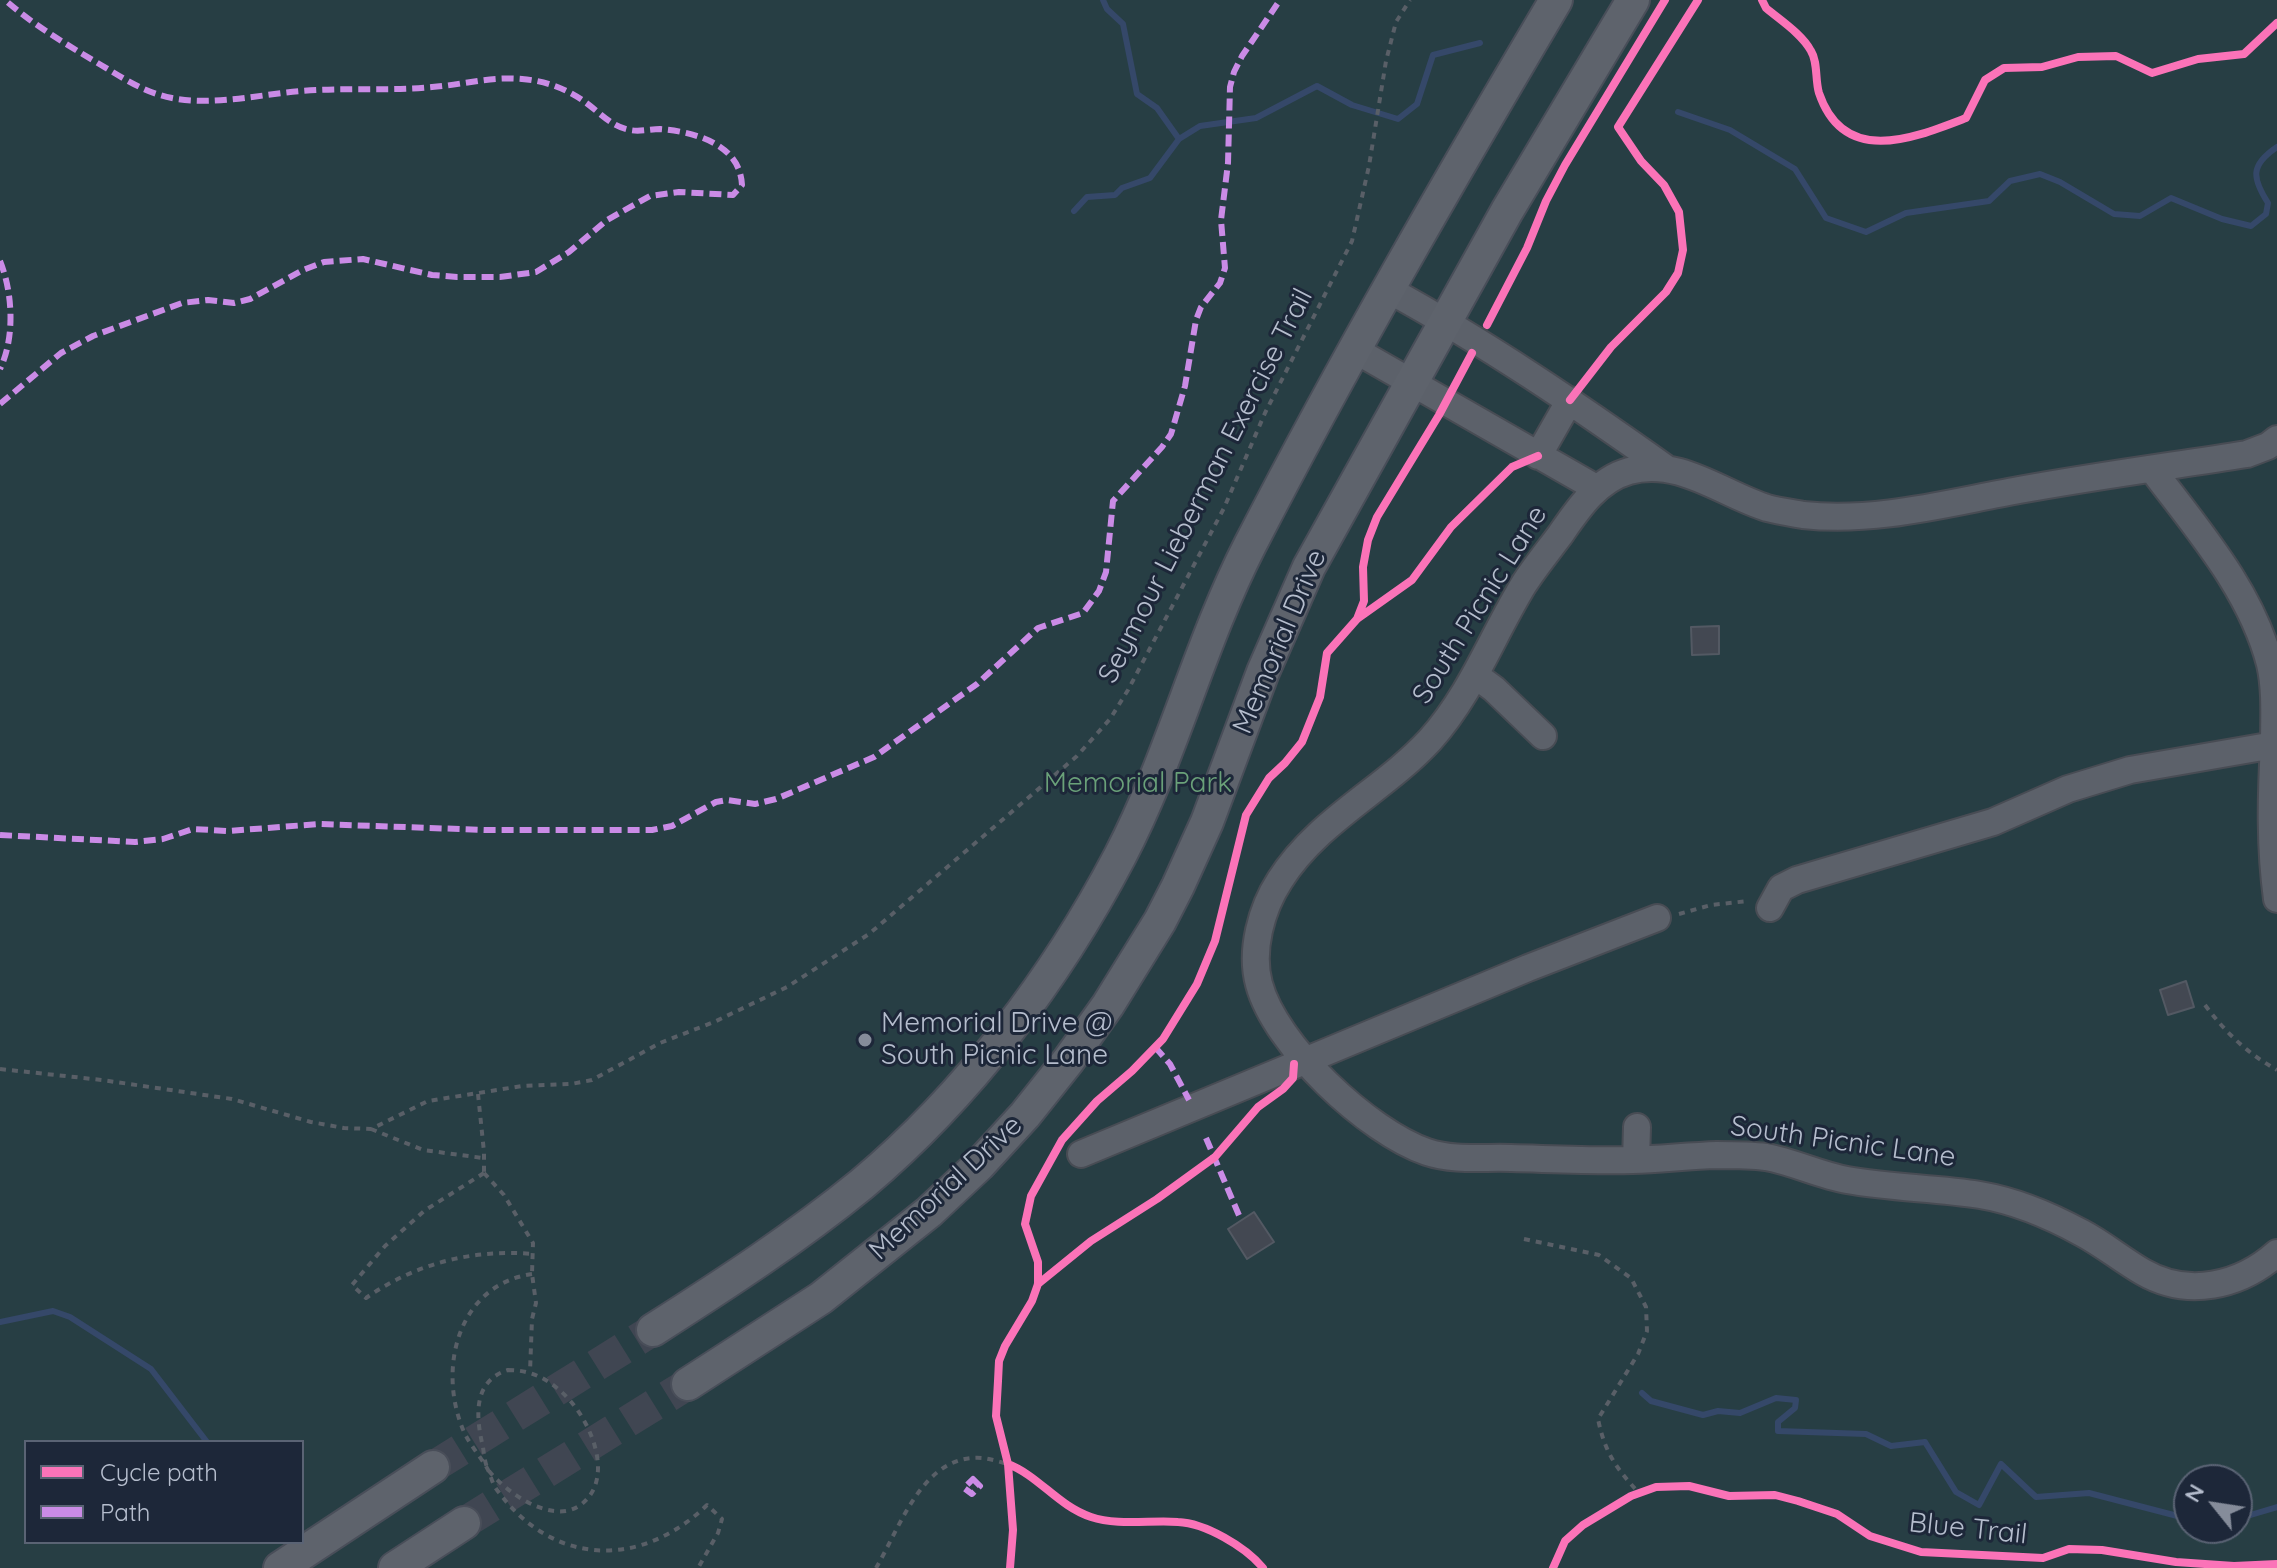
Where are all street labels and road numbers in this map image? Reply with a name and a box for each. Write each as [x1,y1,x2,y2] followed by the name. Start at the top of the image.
[1092,283,1320,689] street label: Seymour Lieberman Exercise Trail
[1406,500,1554,710] street label: South Picnic Lane
[1226,545,1334,739] street label: Memorial Drive
[863,1109,1029,1267] street label: Memorial Drive
[1728,1110,1958,1174] street label: South Picnic Lane
[1907,1506,2029,1552] street label: Blue Trail

